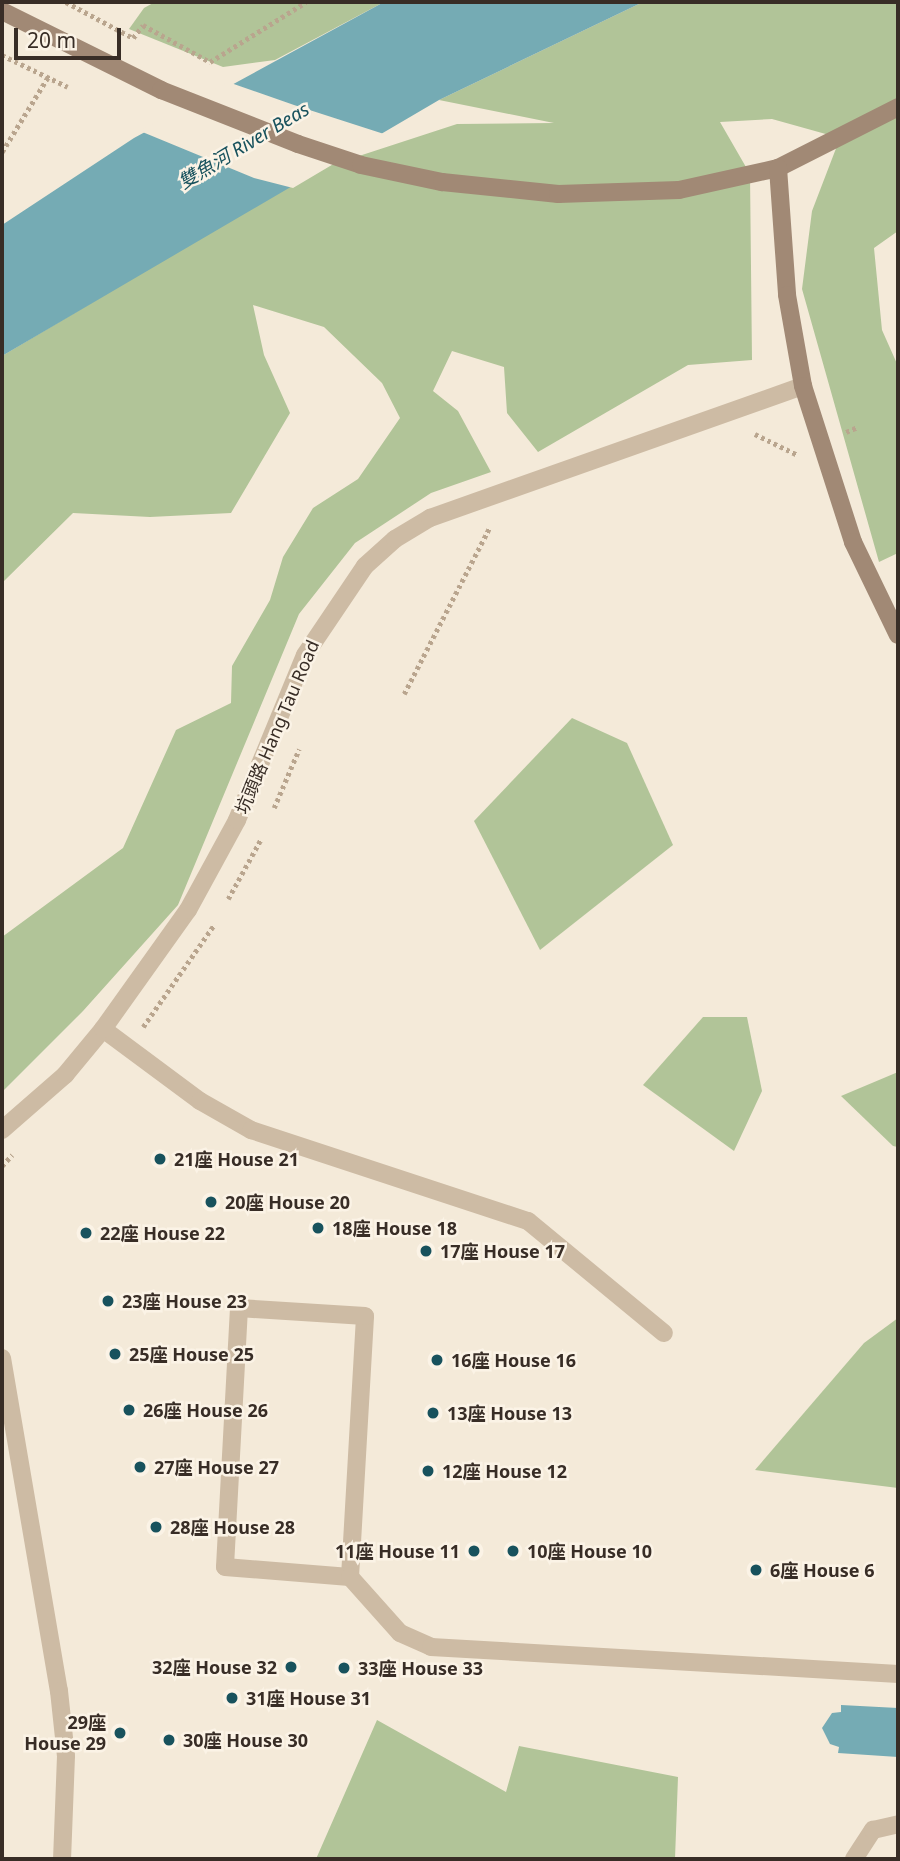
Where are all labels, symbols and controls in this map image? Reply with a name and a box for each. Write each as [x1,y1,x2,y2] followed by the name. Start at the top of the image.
[18,14,124,58] scale bar
[27,26,76,54] text: 20 m
[174,98,314,194] water label: 雙魚河 River Beas
[231,637,323,817] street label: 坑頭路 Hang Tau Road
[174,1148,299,1170] place label: 21座 House 21
[152,1151,168,1167] marker: 21座 House 21
[225,1191,350,1213] place label: 20座 House 20
[203,1194,219,1210] marker: 20座 House 20
[332,1217,457,1239] place label: 18座 House 18
[310,1220,326,1236] marker: 18座 House 18
[100,1222,225,1244] place label: 22座 House 22
[78,1225,94,1241] marker: 22座 House 22
[440,1240,565,1262] place label: 17座 House 17
[418,1243,434,1259] marker: 17座 House 17
[122,1290,247,1312] place label: 23座 House 23
[100,1293,116,1309] marker: 23座 House 23
[129,1343,254,1365] place label: 25座 House 25
[107,1346,123,1362] marker: 25座 House 25
[451,1349,576,1371] place label: 16座 House 16
[429,1352,445,1368] marker: 16座 House 16
[143,1399,268,1421] place label: 26座 House 26
[121,1402,137,1418] marker: 26座 House 26
[447,1402,572,1424] place label: 13座 House 13
[425,1405,441,1421] marker: 13座 House 13
[154,1456,279,1478] place label: 27座 House 27
[132,1459,148,1475] marker: 27座 House 27
[442,1460,567,1482] place label: 12座 House 12
[420,1463,436,1479] marker: 12座 House 12
[170,1516,295,1538] place label: 28座 House 28
[148,1519,164,1535] marker: 28座 House 28
[335,1540,460,1562] place label: 11座 House 11
[527,1540,652,1562] place label: 10座 House 10
[466,1543,482,1559] marker: 11座 House 11
[505,1543,521,1559] marker: 10座 House 10
[770,1559,874,1581] place label: 6座 House 6
[748,1562,764,1578] marker: 6座 House 6
[152,1656,277,1678] place label: 32座 House 32
[358,1657,483,1679] place label: 33座 House 33
[283,1659,299,1675] marker: 32座 House 32
[336,1660,352,1676] marker: 33座 House 33
[246,1687,371,1709] place label: 31座 House 31
[224,1690,240,1706] marker: 31座 House 31
[24,1712,106,1754] place label: 29座 House 29
[112,1725,128,1741] marker: 29座 House 29
[183,1729,308,1751] place label: 30座 House 30
[161,1732,177,1748] marker: 30座 House 30

